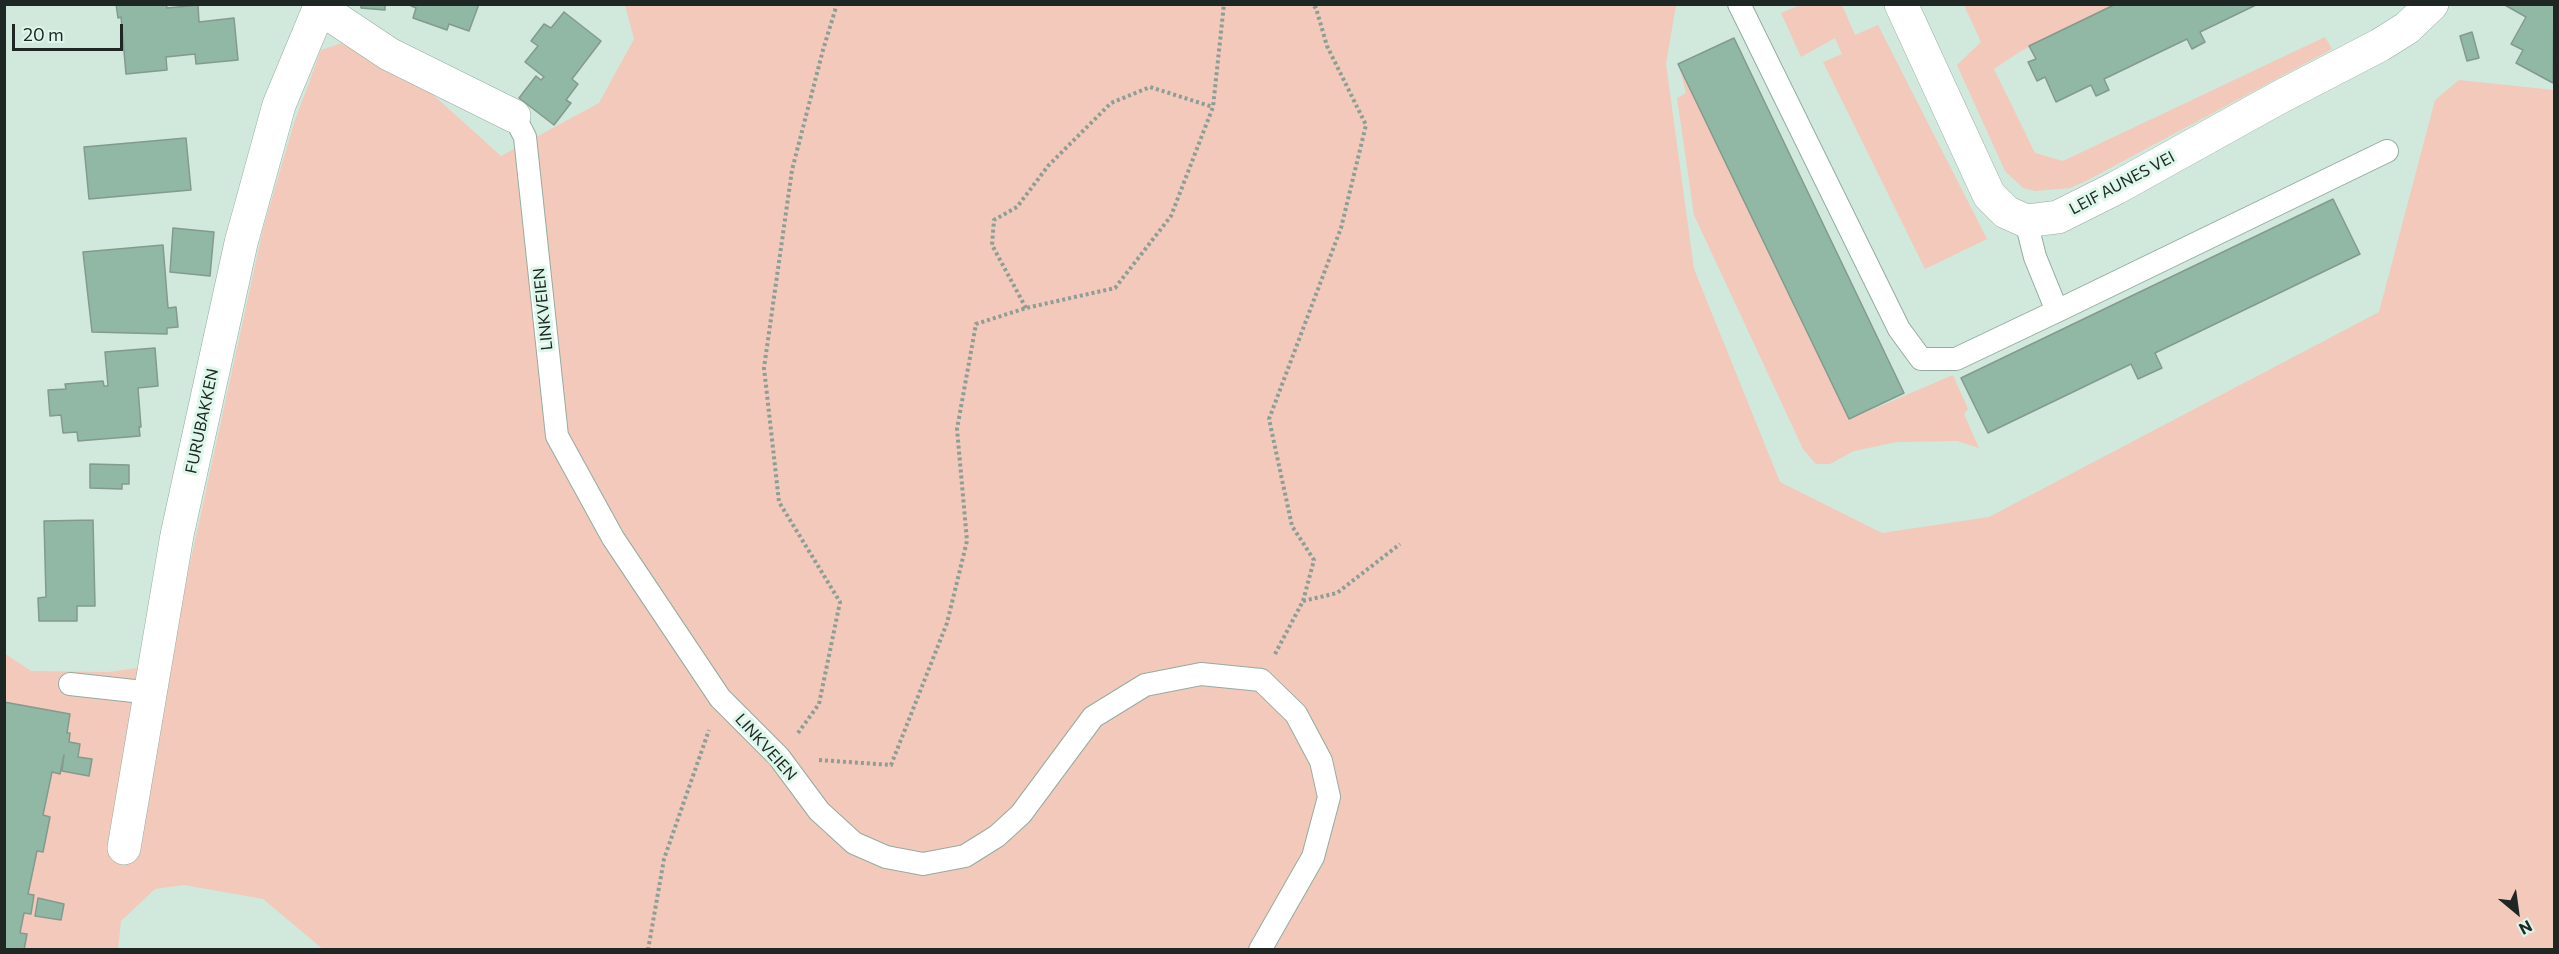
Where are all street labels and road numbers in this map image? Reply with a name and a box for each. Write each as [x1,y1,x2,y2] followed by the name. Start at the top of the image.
[2066,147,2178,219] street label: LEIF AUNES VEI
[529,267,557,351] street label: LINKVEIEN
[181,367,223,475] street label: FURUBAKKEN
[731,710,801,784] street label: LINKVEIEN

